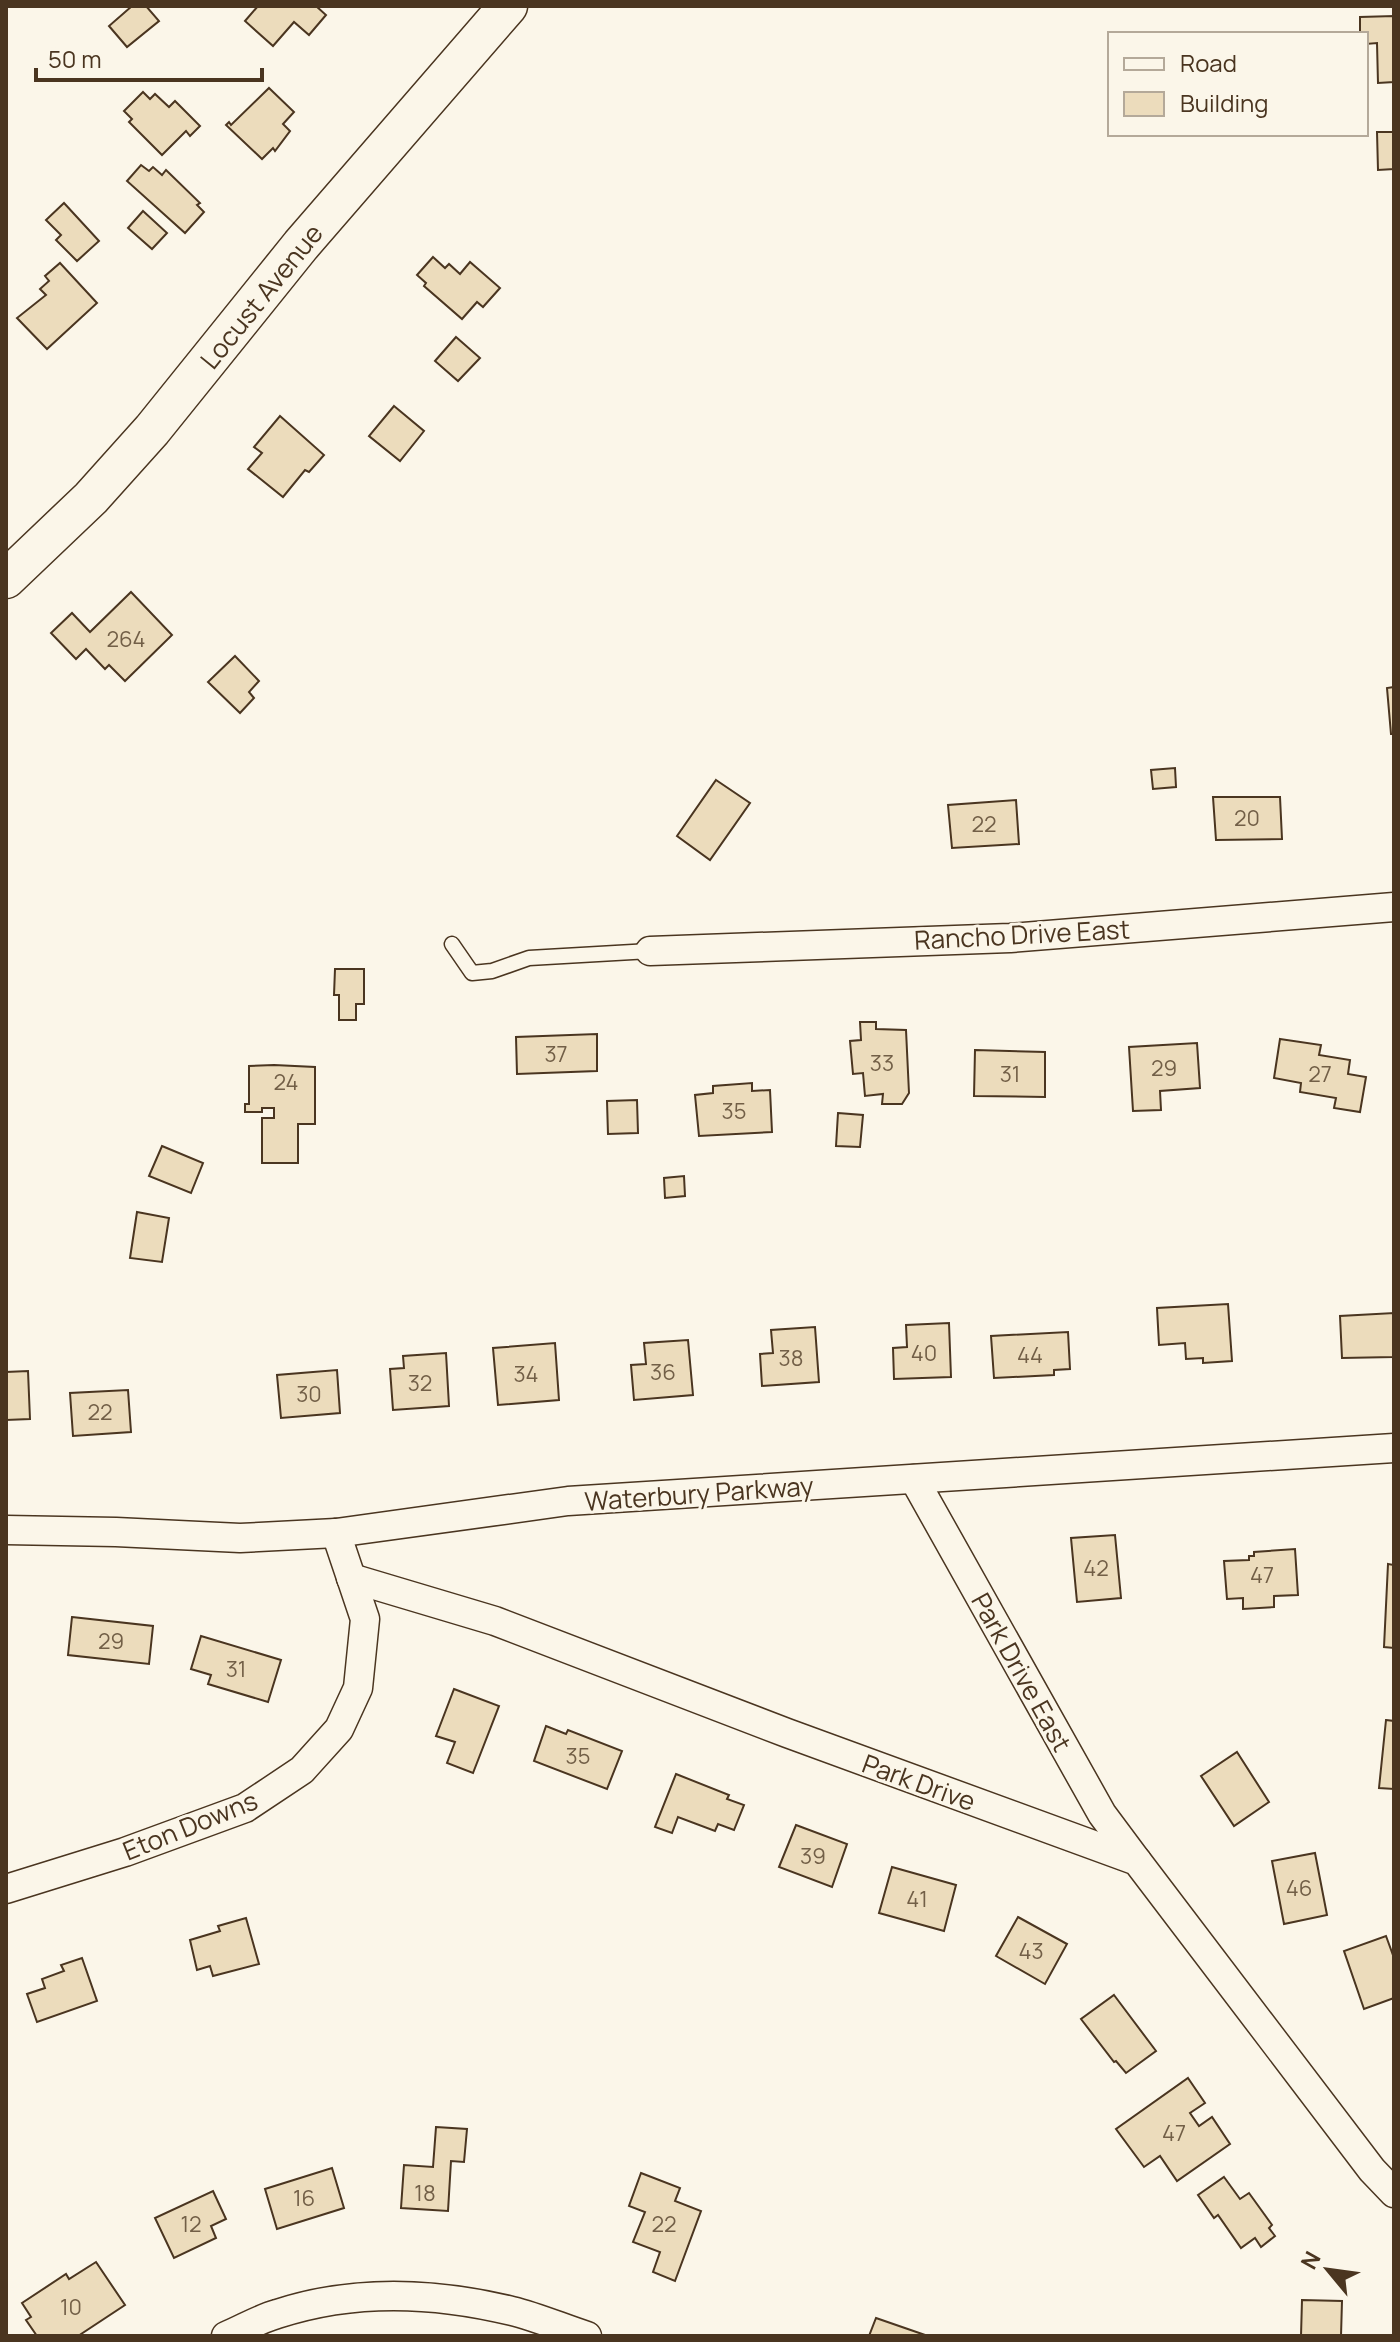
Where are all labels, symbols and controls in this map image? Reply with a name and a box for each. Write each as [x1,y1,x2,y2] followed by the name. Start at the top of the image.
[36,32,262,82] scale bar
[1108,32,1368,136] legend
[48,42,102,75] text: 50 m
[1180,46,1237,79] text: Road
[1180,86,1268,119] text: Building
[191,216,331,376] street label: Locust Avenue
[106,624,146,654] house number: 264
[1234,803,1260,833] house number: 20
[971,809,997,839] house number: 22
[913,910,1131,958] street label: Rancho Drive East
[544,1039,568,1069] house number: 37
[870,1048,894,1078] house number: 33
[1151,1053,1177,1083] house number: 29
[1000,1059,1020,1089] house number: 31
[1308,1059,1332,1089] house number: 27
[273,1067,299,1097] house number: 24
[722,1096,746,1126] house number: 35
[911,1338,937,1368] house number: 40
[1017,1340,1043,1370] house number: 44
[779,1343,803,1373] house number: 38
[650,1357,676,1387] house number: 36
[513,1359,539,1389] house number: 34
[408,1368,432,1398] house number: 32
[296,1379,322,1409] house number: 30
[87,1397,113,1427] house number: 22
[583,1467,815,1519] street label: Waterbury Parkway
[1083,1553,1109,1583] house number: 42
[1250,1560,1274,1590] house number: 47
[964,1586,1080,1758] street label: Park Drive East
[98,1626,124,1656] house number: 29
[226,1654,246,1684] house number: 31
[566,1741,590,1771] house number: 35
[857,1745,981,1819] street label: Park Drive
[117,1782,263,1868] street label: Eton Downs
[800,1841,826,1871] house number: 39
[1286,1873,1312,1903] house number: 46
[906,1884,928,1914] house number: 41
[1018,1936,1044,1966] house number: 43
[1162,2118,1186,2148] house number: 47
[414,2178,436,2208] house number: 18
[293,2183,315,2213] house number: 16
[180,2209,202,2239] house number: 12
[651,2209,677,2239] house number: 22
[1288,2230,1368,2310] north arrow
[1294,2246,1327,2274] text: N
[60,2292,82,2322] house number: 10

